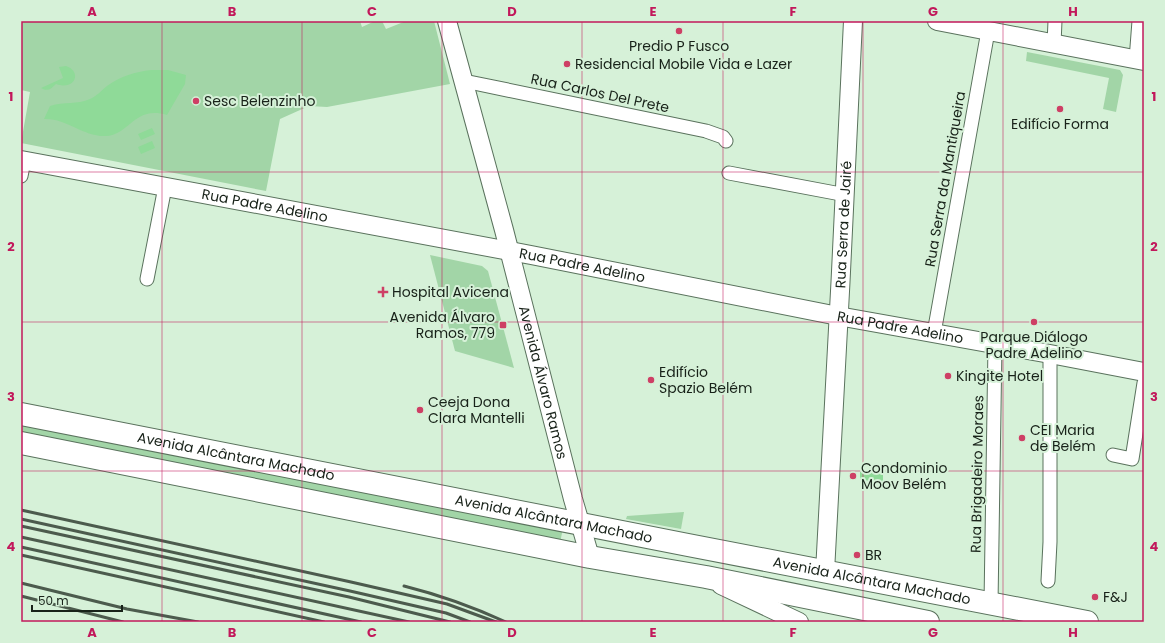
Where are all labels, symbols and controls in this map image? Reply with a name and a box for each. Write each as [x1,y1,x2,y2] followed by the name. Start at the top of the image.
[87,2,97,21] text: A
[228,2,237,21] text: B
[367,2,377,21] text: C
[507,2,517,21] text: D
[649,2,657,21] text: E
[789,2,797,21] text: F
[928,2,938,21] text: G
[1068,2,1078,21] text: H
[674,26,684,36] marker: Predio P Fusco
[629,36,729,56] place label: Predio P Fusco
[575,54,792,74] place label: Residencial Mobile Vida e Lazer
[562,59,572,69] marker: Residencial Mobile Vida e Lazer
[529,69,671,118] street label: Rua Carlos Del Prete
[9,87,13,106] text: 1
[1152,87,1156,106] text: 1
[920,90,970,268] street label: Rua Serra da Mantiqueira
[204,91,316,111] place label: Sesc Belenzinho
[191,96,201,106] marker: Sesc Belenzinho
[1055,104,1065,114] marker: Edifício Forma
[1011,114,1109,134] place label: Edifício Forma
[830,160,857,289] street label: Rua Serra de Jairé
[200,184,330,227] street label: Rua Padre Adelino
[7,237,15,256] text: 2
[1150,237,1158,256] text: 2
[518,243,647,287] street label: Rua Padre Adelino
[392,282,509,302] place label: Hospital Avicena
[377,286,389,298] marker: Hospital Avicena
[514,303,572,461] street label: Avenida Álvaro Ramos
[836,306,965,348] street label: Rua Padre Adelino
[390,307,495,343] place label: Avenida Álvaro Ramos, 779
[1029,317,1039,327] marker: Parque Diálogo Padre Adelino
[498,320,508,330] marker: Avenida Álvaro Ramos, 779
[980,327,1088,363] place label: Parque Diálogo Padre Adelino
[659,362,752,398] place label: Edifício Spazio Belém
[956,366,1043,386] place label: Kingite Hotel
[943,371,953,381] marker: Kingite Hotel
[646,375,656,385] marker: Edifício Spazio Belém
[7,387,15,406] text: 3
[1150,387,1158,406] text: 3
[428,392,525,428] place label: Ceeja Dona Clara Mantelli
[966,395,988,553] street label: Rua Brigadeiro Moraes
[415,405,425,415] marker: Ceeja Dona Clara Mantelli
[1030,420,1096,456] place label: CEI Maria de Belém
[135,427,336,485] street label: Avenida Alcântara Machado
[1017,433,1027,443] marker: CEI Maria de Belém
[861,458,947,494] place label: Condominio Moov Belém
[848,471,858,481] marker: Condominio Moov Belém
[453,489,654,548] street label: Avenida Alcântara Machado
[7,537,16,556] text: 4
[1150,537,1159,556] text: 4
[865,545,882,565] place label: BR
[852,550,862,560] marker: BR
[771,552,972,609] street label: Avenida Alcântara Machado
[32,587,122,613] scale bar
[1103,587,1128,607] place label: F&J
[38,592,69,609] text: 50 m
[1090,592,1100,602] marker: F&J
[87,623,97,642] text: A
[228,623,237,642] text: B
[367,623,377,642] text: C
[507,623,517,642] text: D
[649,623,657,642] text: E
[789,623,797,642] text: F
[928,623,938,642] text: G
[1068,623,1078,642] text: H

